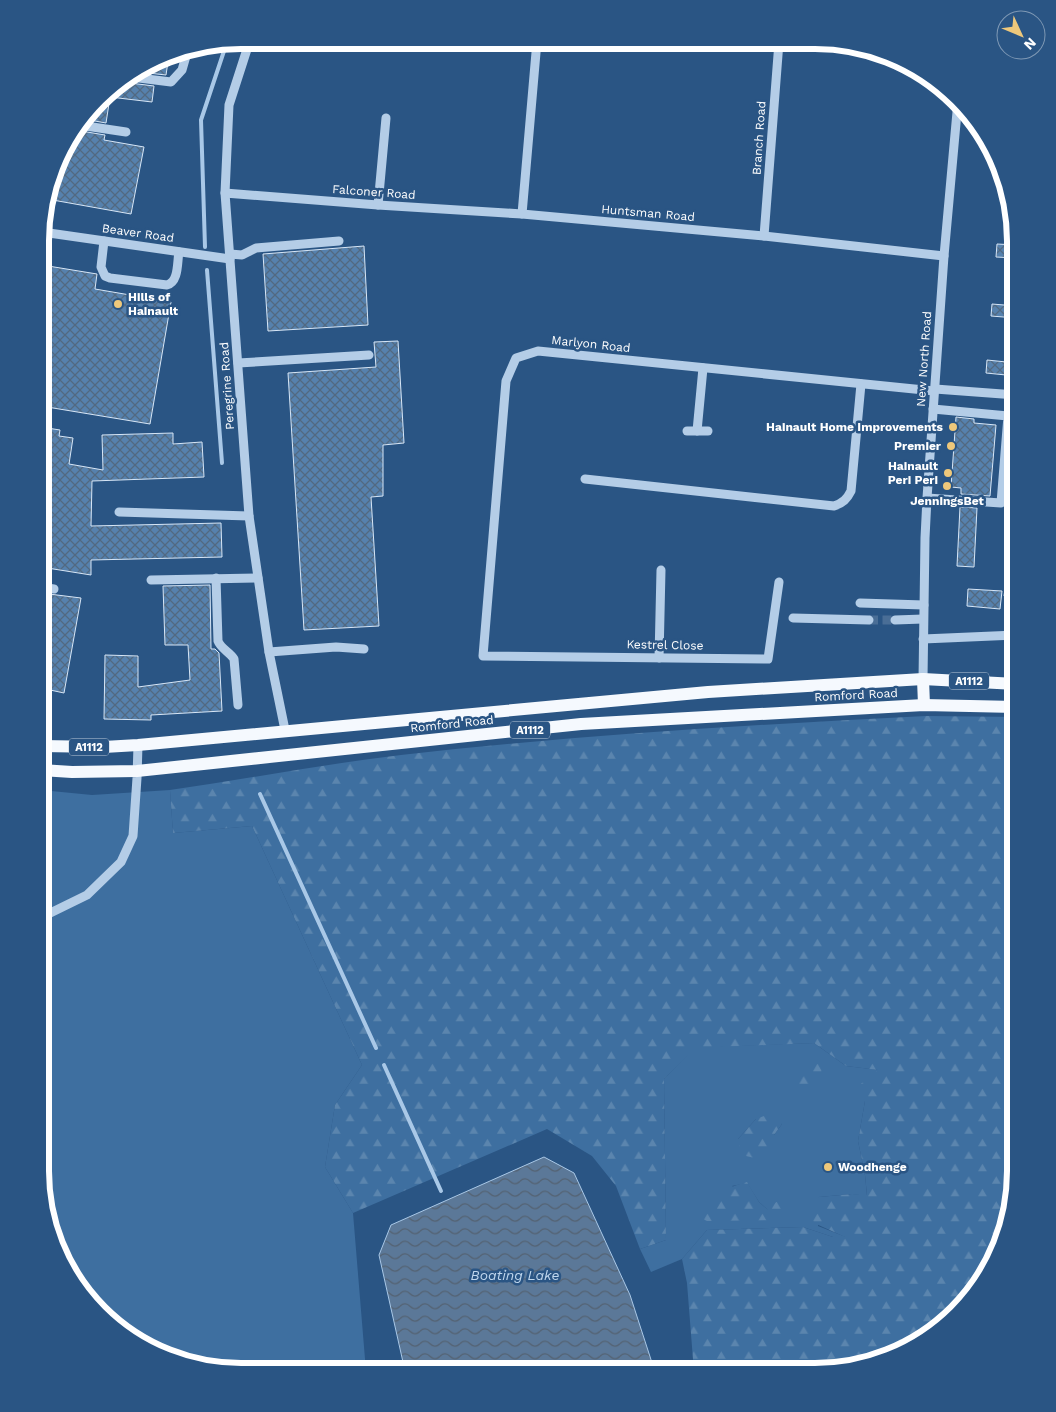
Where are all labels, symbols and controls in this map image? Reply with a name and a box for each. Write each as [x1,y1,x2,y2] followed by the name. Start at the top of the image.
[996,10,1046,60] north arrow
[1021,35,1040,53] text: N
[749,100,769,176] street label: Branch Road
[332,182,416,202] street label: Falconer Road
[601,202,695,224] street label: Huntsman Road
[101,221,175,245] street label: Beaver Road
[128,290,179,318] place label: Hills of Hainault
[112,298,124,310] marker: Hills of Hainault
[914,311,934,407] street label: New North Road
[551,333,631,355] street label: Marlyon Road
[217,342,237,430] street label: Peregrine Road
[766,420,944,434] place label: Hainault Home Improvements
[947,421,959,433] marker: Hainault Home Improvements
[894,439,942,453] place label: Premier
[945,440,957,452] marker: Premier
[888,459,939,487] place label: Hainault Peri Peri
[942,467,954,479] marker: Hainault Peri Peri
[941,480,953,492] marker: JenningsBet
[910,494,985,508] place label: JenningsBet
[626,637,704,653] street label: Kestrel Close
[949,672,989,689] road number: A1112
[814,686,898,704] street label: Romford Road
[410,713,494,735] street label: Romford Road
[510,722,550,738] road number: A1112
[69,739,109,756] road number: A1112
[838,1160,907,1174] place label: Woodhenge
[822,1161,834,1173] marker: Woodhenge
[471,1267,559,1283] water label: Boating Lake

